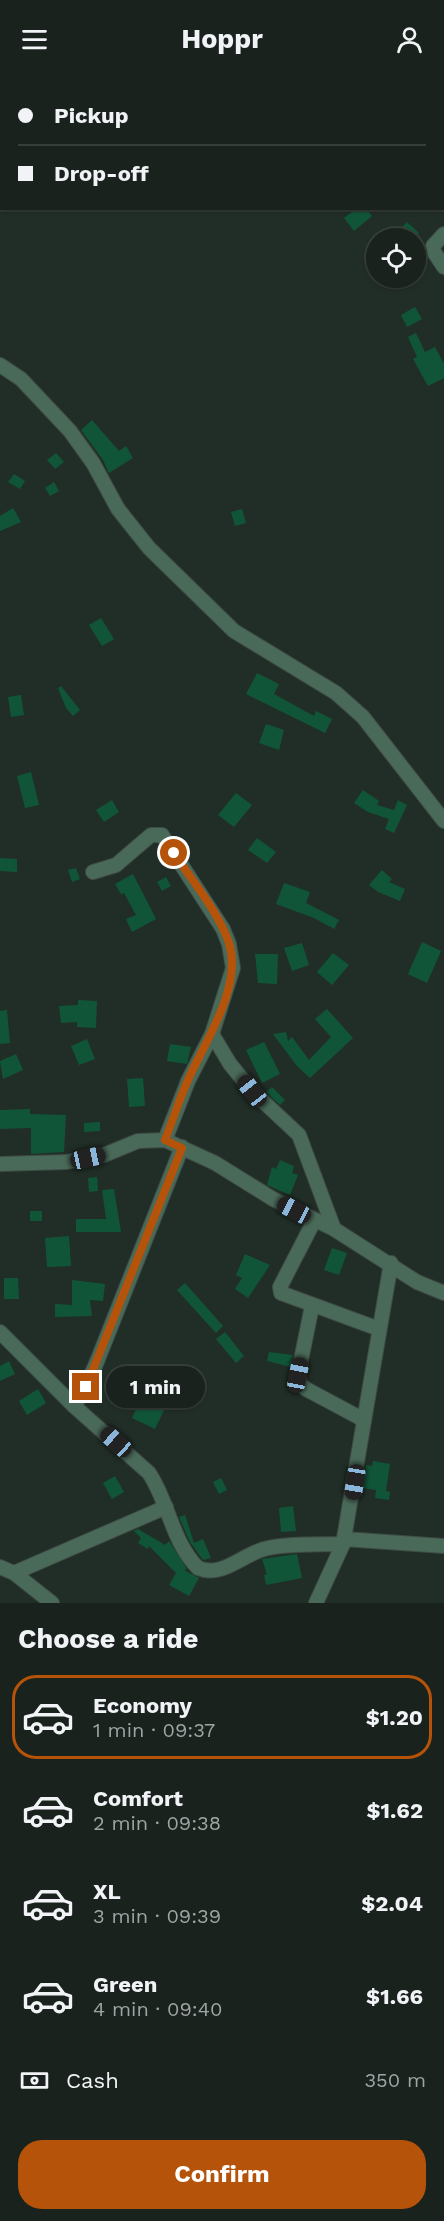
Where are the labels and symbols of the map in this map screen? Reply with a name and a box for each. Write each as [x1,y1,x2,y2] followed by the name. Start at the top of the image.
[160,839,187,866] route start
[234,1071,270,1111] car
[69,1145,107,1171] car
[274,1194,314,1226] car
[286,1356,310,1394] car
[107,1366,206,1408] callout: 1 min
[72,1373,99,1400] route end
[97,1423,135,1461] car
[343,1463,367,1501] car

